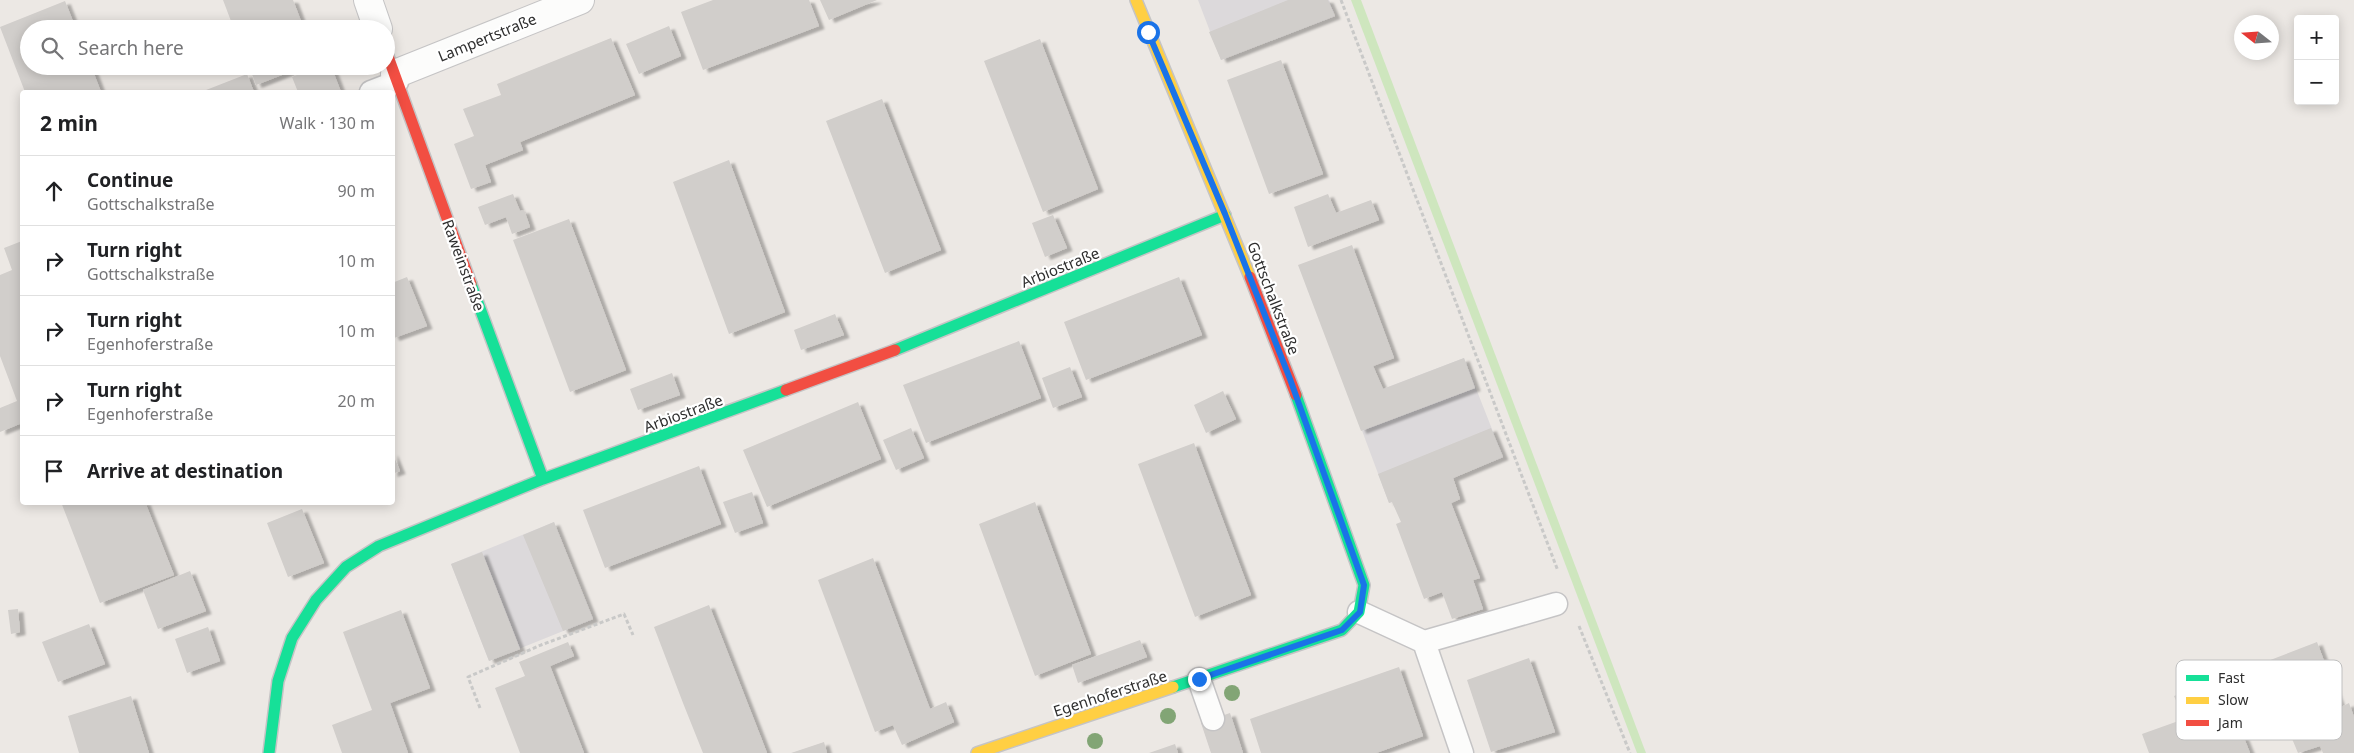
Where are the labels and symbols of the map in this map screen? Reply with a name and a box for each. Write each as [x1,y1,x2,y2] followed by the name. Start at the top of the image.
[435,8,539,66] street label: Lampertstraße
[2234,15,2279,60] north arrow
[1137,21,1160,44] route start
[438,216,490,314] street label: Raweinstraße
[1243,239,1305,357] street label: Gottschalkstraße
[1018,242,1102,292] street label: Arbiostraße
[641,389,725,437] street label: Arbiostraße
[2176,660,2342,740] legend
[1051,665,1169,721] street label: Egenhoferstraße
[1188,668,1211,691] route end
[2218,668,2245,687] text: Fast
[2218,690,2249,709] text: Slow
[2216,713,2243,732] text: Jam

